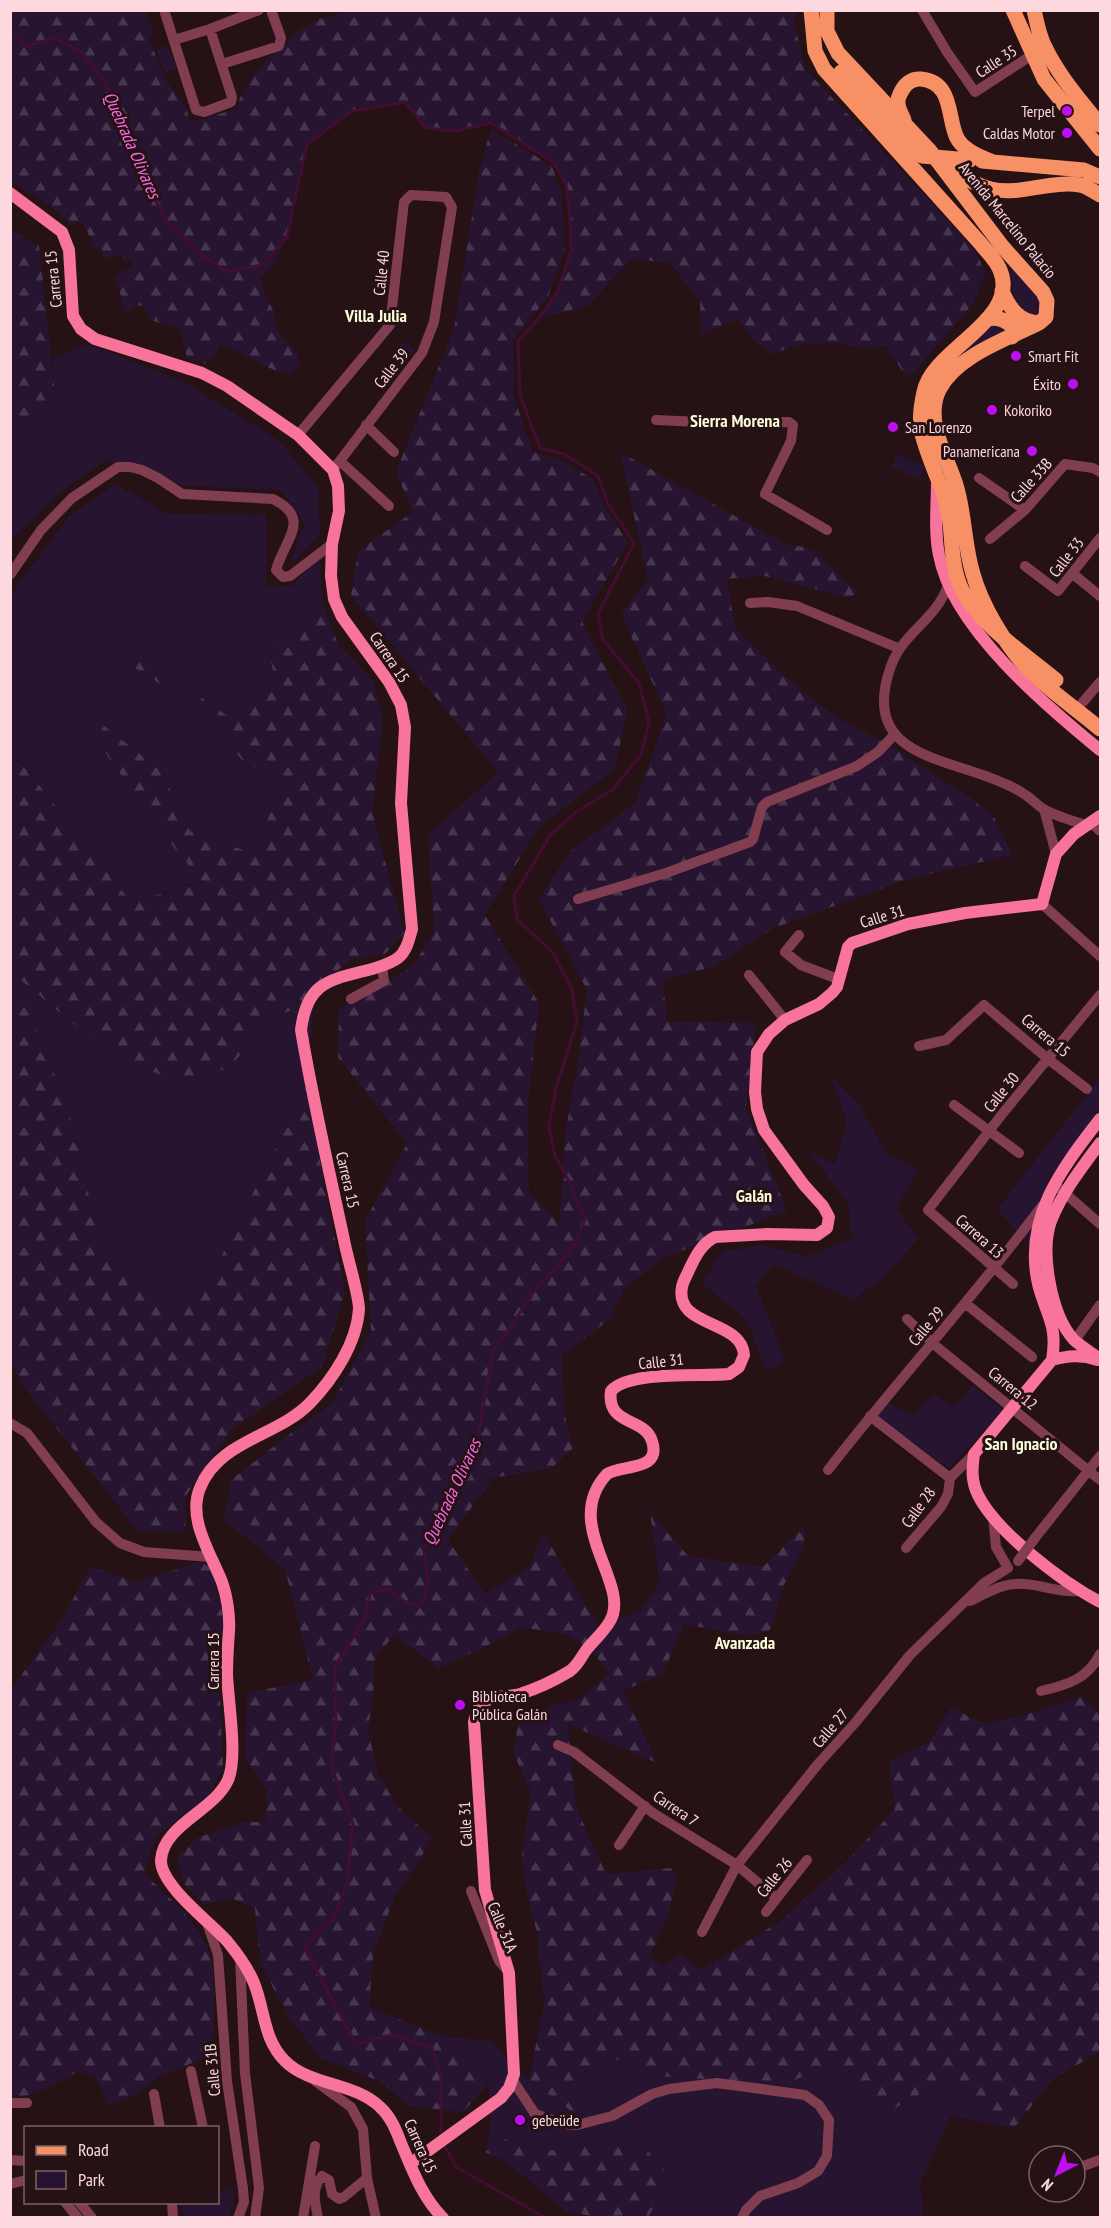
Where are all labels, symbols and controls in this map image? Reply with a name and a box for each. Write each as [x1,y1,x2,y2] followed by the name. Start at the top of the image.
[972,40,1020,82] street label: Calle 35
[99,88,167,204] water label: Quebrada Olivares
[1021,101,1055,121] place label: Terpel
[1060,104,1074,118] marker: Terpel
[983,123,1056,143] place label: Caldas Motor
[1060,126,1074,140] marker: Caldas Motor
[955,158,1061,282] street label: Avenida Marcelino Palacio
[40,249,66,309] street label: Carrera 15
[369,249,393,297] street label: Calle 40
[344,304,407,327] district label: Villa Julia
[369,344,413,392] street label: Calle 39
[1028,346,1079,366] place label: Smart Fit
[1009,349,1023,363] marker: Smart Fit
[1033,374,1061,394] place label: Éxito
[1066,377,1080,391] marker: Éxito
[1004,400,1052,420] place label: Kokoriko
[985,403,999,417] marker: Kokoriko
[690,409,780,432] district label: Sierra Morena
[905,417,972,437] place label: San Lorenzo
[886,420,900,434] marker: San Lorenzo
[943,441,1020,461] place label: Panamericana
[1025,444,1039,458] marker: Panamericana
[1006,454,1056,506] street label: Calle 33B
[1044,533,1088,581] street label: Calle 33
[366,628,414,686] street label: Carrera 15
[857,900,907,932] street label: Calle 31
[1018,1009,1074,1061] street label: Carrera 15
[979,1068,1023,1116] street label: Calle 30
[332,1150,364,1210] street label: Carrera 15
[736,1184,772,1207] district label: Galán
[952,1210,1008,1262] street label: Carrera 13
[904,1302,948,1350] street label: Calle 29
[637,1349,685,1373] street label: Calle 31
[984,1362,1042,1414] street label: Carrera 12
[984,1432,1058,1455] district label: San Ignacio
[417,1433,487,1549] water label: Quebrada Olivares
[897,1483,939,1531] street label: Calle 28
[714,1631,775,1654] district label: Avanzada
[203,1632,223,1690] street label: Carrera 15
[472,1686,547,1724] place label: Biblioteca Pública Galán
[453,1698,467,1712] marker: Biblioteca Pública Galán
[808,1704,852,1752] street label: Calle 27
[650,1786,702,1830] street label: Carrera 7
[454,1801,476,1847] street label: Calle 31
[752,1853,796,1901] street label: Calle 26
[483,1899,523,1956] street label: Calle 31A
[200,2043,224,2097] street label: Calle 31B
[532,2110,580,2130] place label: gebeüde
[513,2113,527,2127] marker: gebeüde
[400,2116,442,2176] street label: Carrera 15
[24,2126,219,2204] legend
[78,2138,109,2161] text: Road
[1027,2144,1087,2204] north arrow
[78,2168,105,2191] text: Park
[1037,2175,1057,2195] text: N

